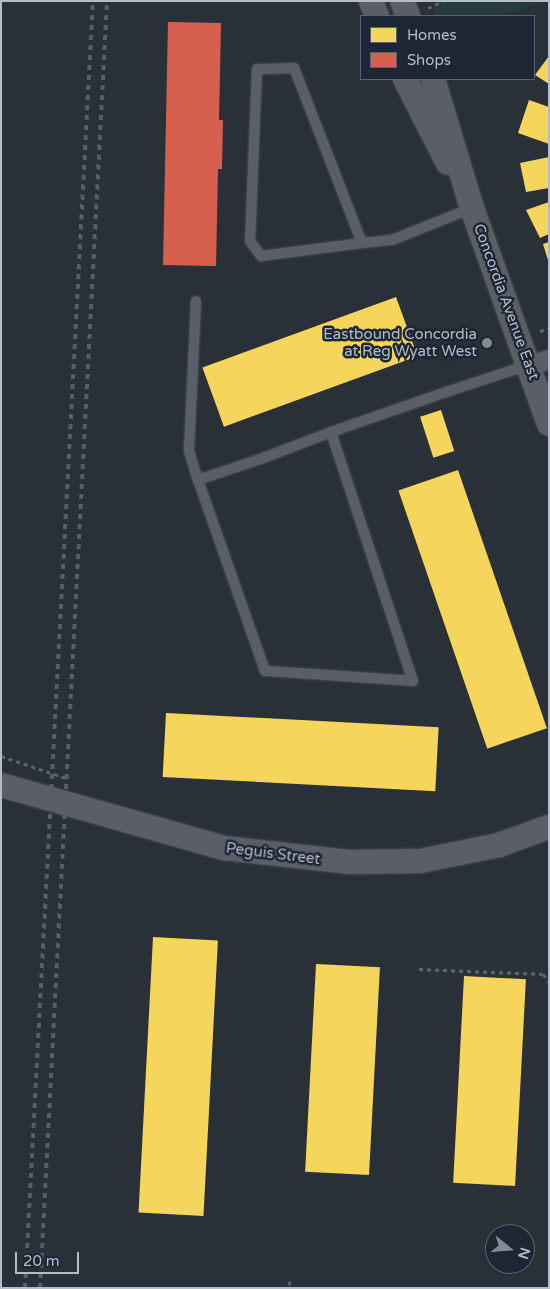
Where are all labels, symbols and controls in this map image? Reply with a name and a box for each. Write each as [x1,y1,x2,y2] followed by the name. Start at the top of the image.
[360,15,535,80] legend
[407,26,457,44] text: Homes
[407,51,451,69] text: Shops
[469,221,543,383] street label: Concordia Avenue East
[323,325,477,360] place label: Eastbound Concordia at Reg Wyatt West
[481,337,493,349] marker: Eastbound Concordia at Reg Wyatt West
[225,839,321,869] street label: Peguis Street
[485,1224,535,1274] north arrow
[18,1242,81,1274] scale bar
[514,1245,534,1261] text: N
[23,1252,60,1270] text: 20 m

